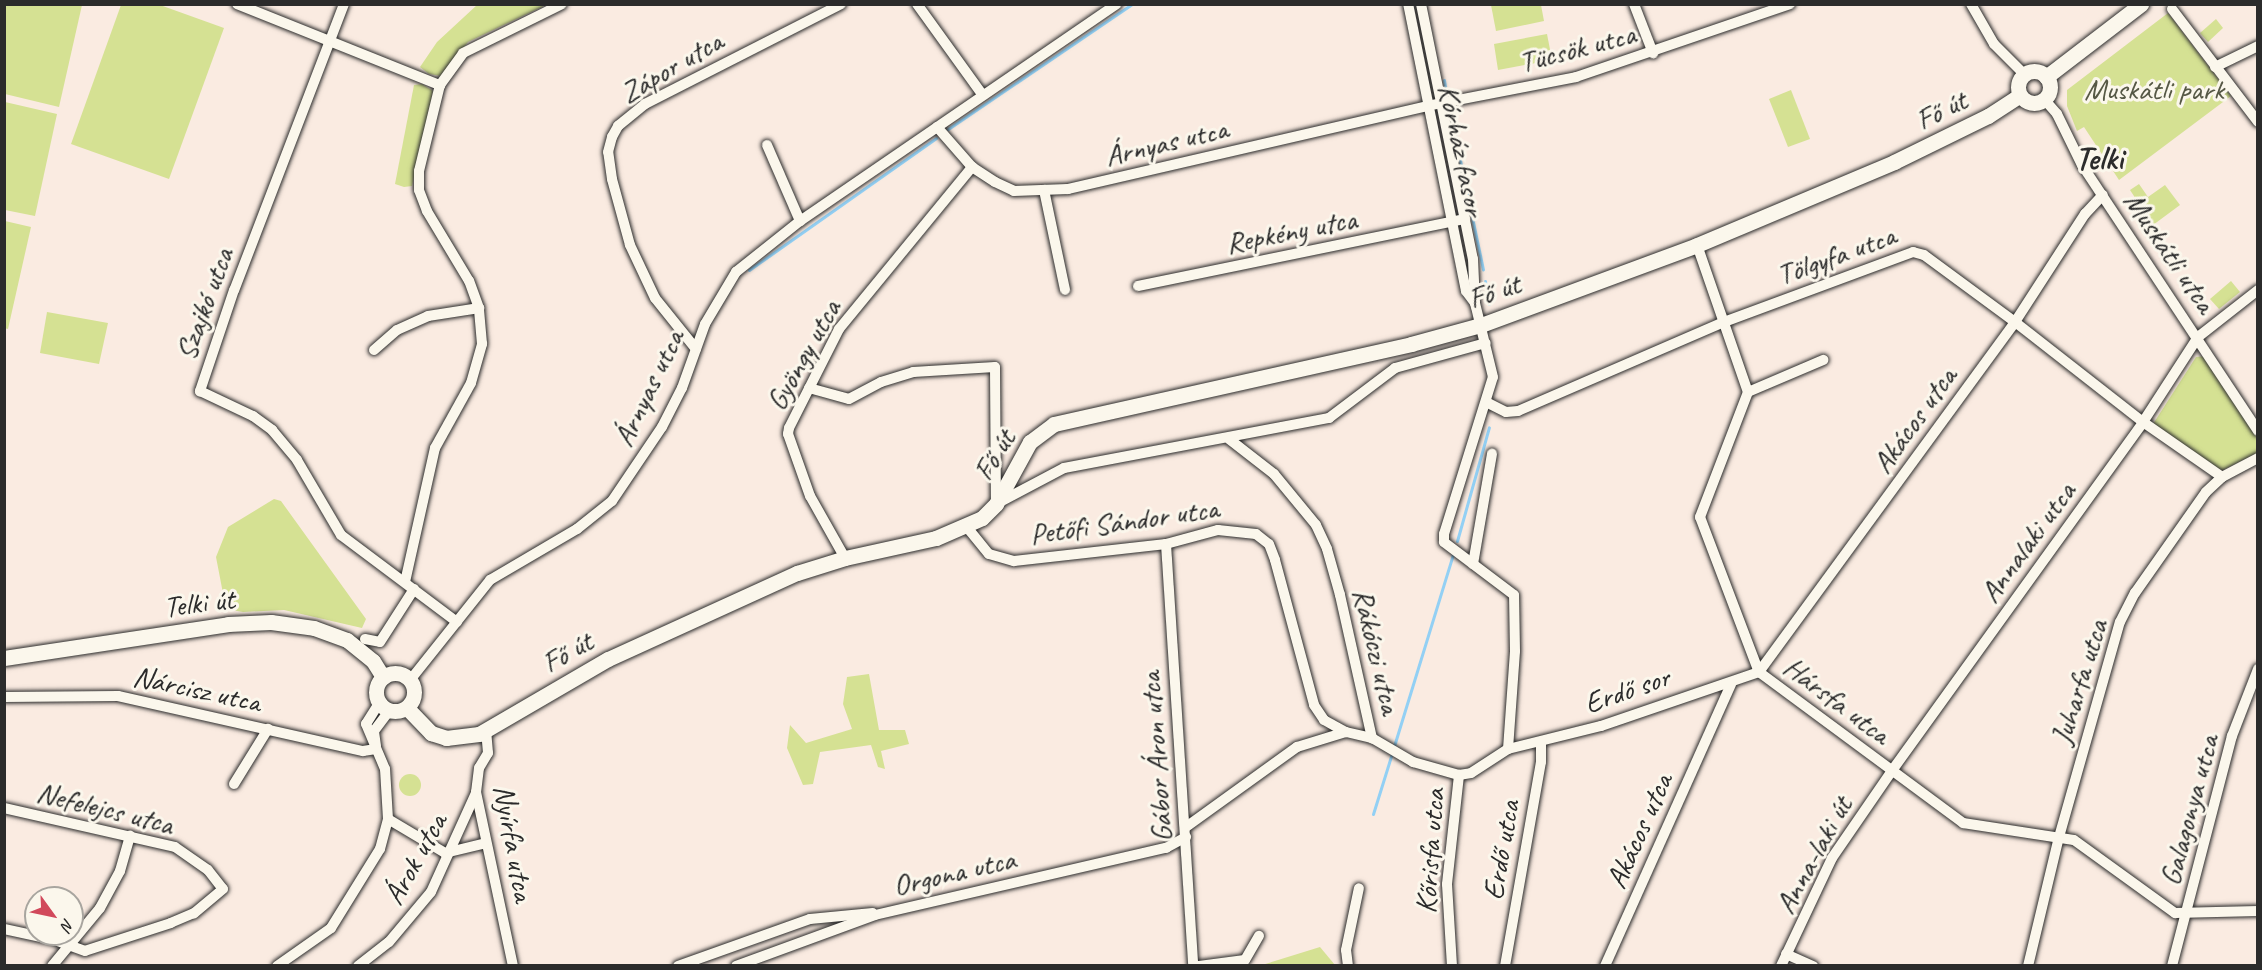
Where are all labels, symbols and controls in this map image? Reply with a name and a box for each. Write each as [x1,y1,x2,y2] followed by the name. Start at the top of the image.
[1515,15,1639,81] street label: Tücsök utca
[613,23,729,111] street label: Zápor utca
[2084,71,2224,107] park label: Muskátli park
[1431,81,1493,219] street label: Kórház fasor
[1909,82,1973,138] street label: Fő út
[1102,111,1230,173] street label: Árnyas utca
[2075,139,2123,179] district label: Telki
[2116,185,2224,319] street label: Muskátli utca
[1223,201,1359,261] street label: Repkény utca
[1772,217,1900,293] street label: Tölgyfa utca
[167,243,241,365] street label: Szajkó utca
[1463,265,1525,317] street label: Fő út
[758,294,848,416] street label: Gyöngy utca
[605,324,691,452] street label: Árnyas utca
[1864,360,1964,480] street label: Akácos utca
[965,423,1023,487] street label: Fő út
[1971,475,2083,609] street label: Annalaki utca
[1027,490,1221,552] street label: Petőfi Sándor utca
[162,581,236,625] street label: Telki út
[1345,585,1409,717] street label: Rákóczi utca
[2043,615,2115,749] street label: Juharfa utca
[535,623,599,681] street label: Fő út
[1777,648,1897,752] street label: Hársfa utca
[130,658,264,720] street label: Nárcisz utca
[1580,659,1674,721] street label: Erdő sor
[1132,671,1180,843] street label: Gábor Áron utca
[2152,731,2226,889] street label: Galagonya utca
[1598,768,1680,894] street label: Akácos utca
[33,774,177,842] street label: Nefelejcs utca
[486,782,542,904] street label: Nyírfa utca
[1408,788,1452,914] street label: Kőrisfa utca
[1766,790,1860,920] street label: Anna-laki út
[1475,798,1527,902] street label: Erdő utca
[375,807,455,911] street label: Árok utca
[890,841,1018,903] street label: Orgona utca
[24,886,84,946] north arrow
[56,915,79,934] text: N

